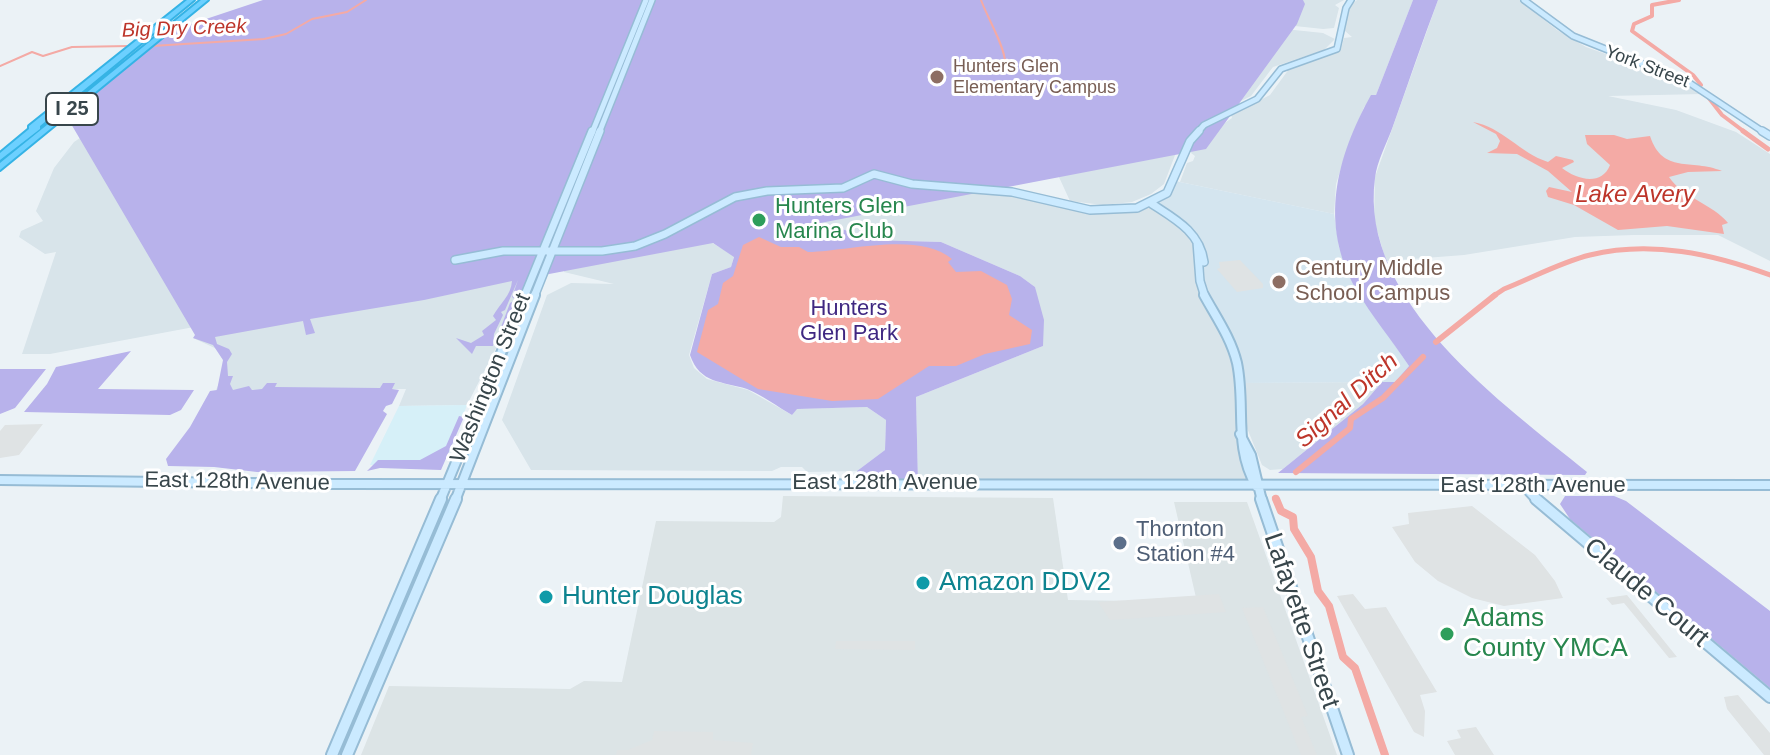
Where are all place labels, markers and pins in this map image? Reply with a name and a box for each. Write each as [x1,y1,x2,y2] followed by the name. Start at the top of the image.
[953,56,1116,98] place label: Hunters Glen Elementary Campus
[928,68,946,86] marker: Hunters Glen Elementary Campus
[775,194,905,246] place label: Hunters Glen Marina Club
[750,211,768,229] marker: Hunters Glen Marina Club
[1295,256,1450,308] place label: Century Middle School Campus
[1270,273,1288,291] marker: Century Middle School Campus
[1136,517,1235,568] place label: Thornton Station #4
[1111,534,1129,552] marker: Thornton Station #4
[939,567,1111,599] place label: Amazon DDV2
[914,574,932,592] marker: Amazon DDV2
[562,581,743,613] place label: Hunter Douglas
[537,588,555,606] marker: Hunter Douglas
[1463,603,1628,664] place label: Adams County YMCA
[1438,625,1456,643] marker: Adams County YMCA

